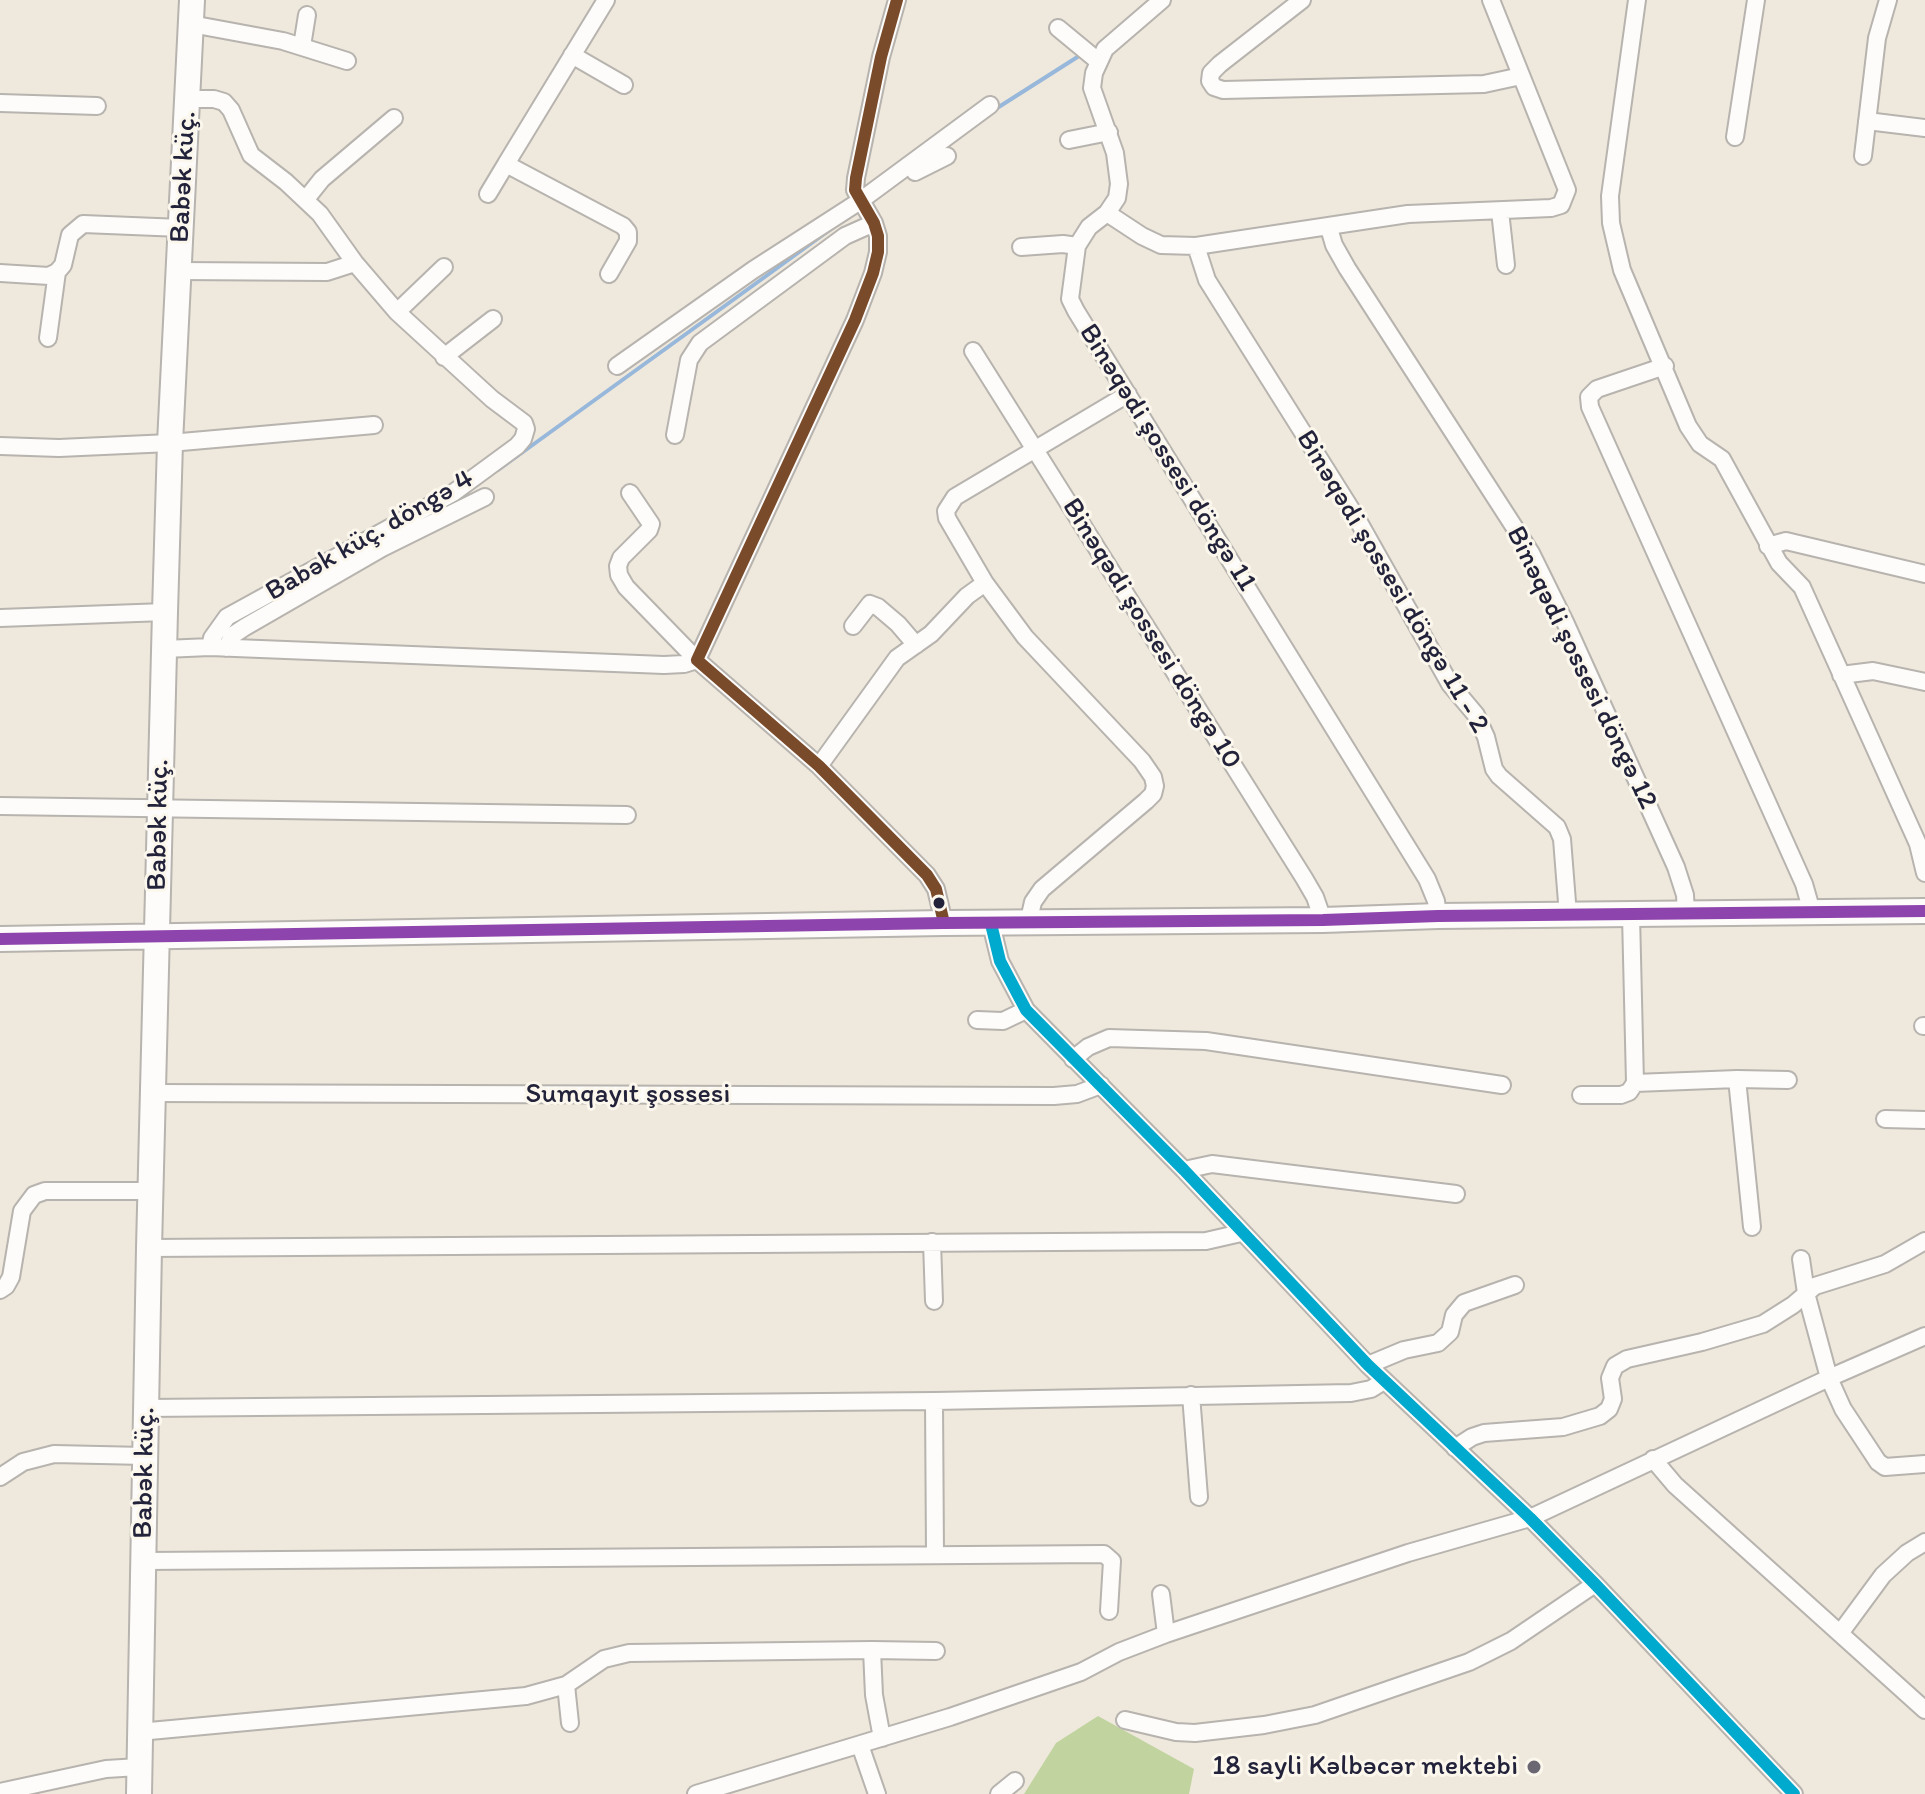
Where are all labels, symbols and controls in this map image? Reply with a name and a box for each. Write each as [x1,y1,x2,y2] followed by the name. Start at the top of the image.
[164,110,204,244] street label: Babək küç.
[1071,318,1263,598] street label: Binəqədi şossesi döngə 11
[1288,425,1496,739] street label: Binəqədi şossesi döngə 11 - 2
[260,463,480,609] street label: Babək küç. döngə 4
[1054,492,1248,776] street label: Binəqədi şossesi döngə 10
[1498,521,1664,815] street label: Binəqədi şossesi döngə 12
[141,759,177,891] street label: Babək küç.
[931,895,947,911] unlabelled marker
[526,1078,730,1112] street label: Sumqayıt şossesi
[127,1407,163,1539] street label: Babək küç.
[1212,1750,1518,1784] place label: 18 sayli Kəlbəcər mektebi
[1525,1758,1543,1776] marker: 18 sayli Kəlbəcər mektebi

